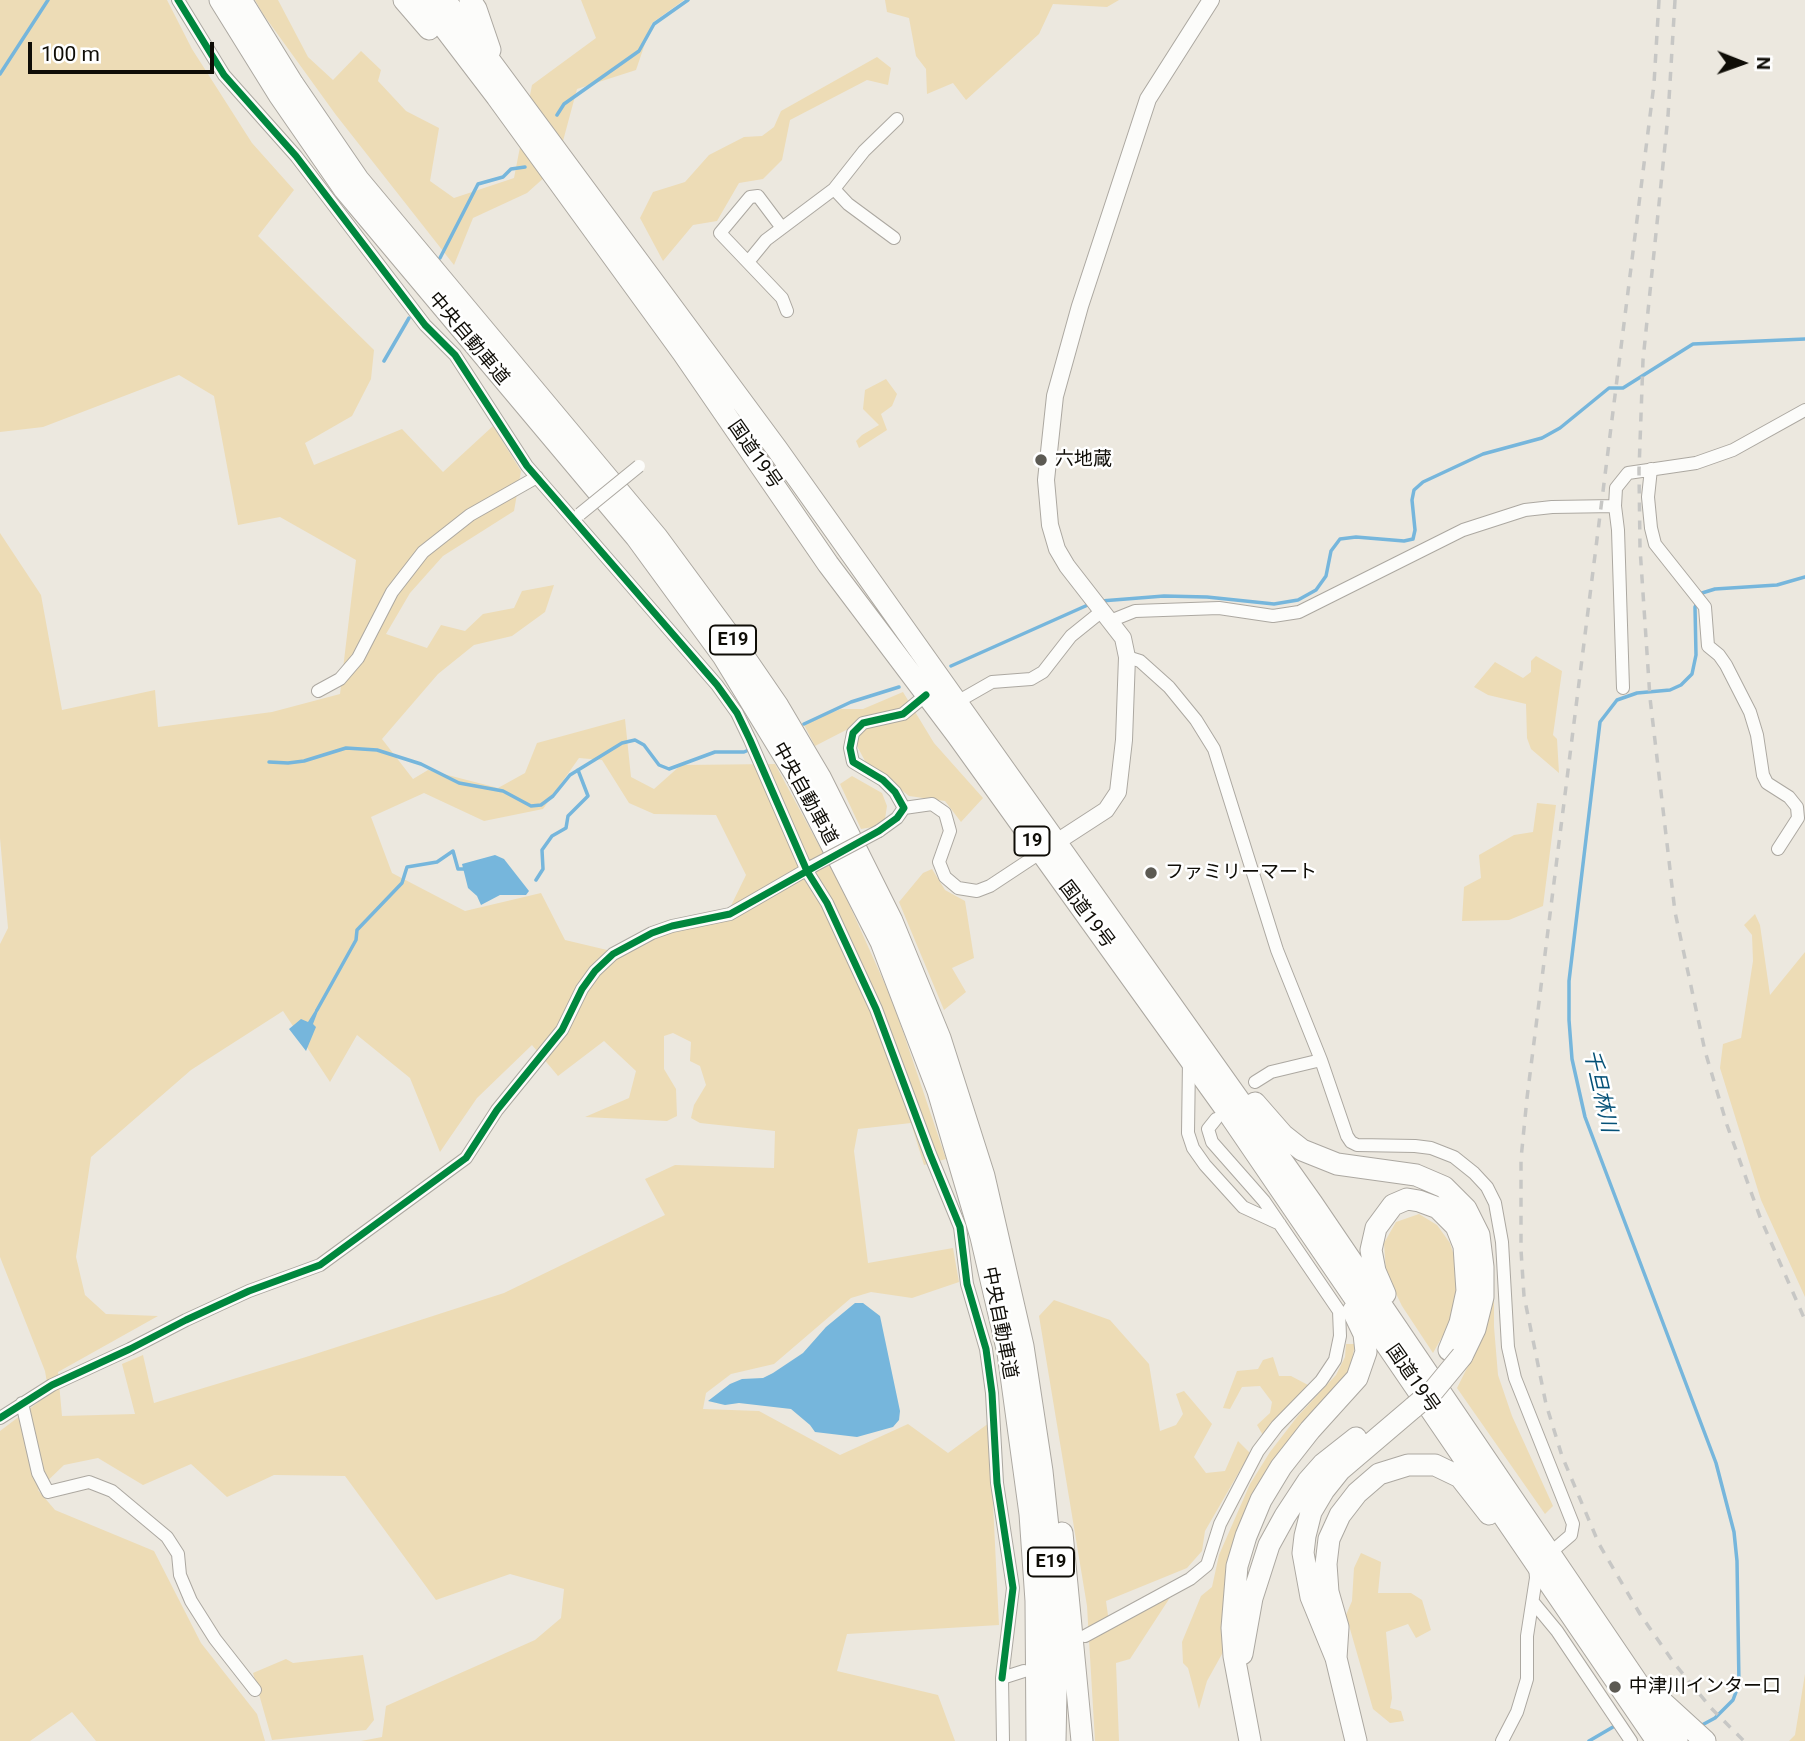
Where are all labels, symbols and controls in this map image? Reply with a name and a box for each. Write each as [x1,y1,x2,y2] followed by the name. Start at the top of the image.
[32,28,217,72] scale bar
[1707,28,1777,98] north arrow
[41,42,100,66] text: 100 m
[1752,56,1775,70] text: N
[423,288,513,390] street label: 中央自動車道
[722,416,786,494] street label: 国道19号
[1055,449,1112,471] place label: 六地蔵
[1033,452,1049,468] marker: 六地蔵
[710,626,756,654] road number: E19
[766,739,842,849] street label: 中央自動車道
[1014,826,1050,856] road number: 19
[1165,862,1317,884] place label: ファミリーマート
[1143,865,1159,881] marker: ファミリーマート
[1053,877,1119,953] street label: 国道19号
[1577,1047,1621,1135] water label: 千旦林川
[977,1265,1021,1381] street label: 中央自動車道
[1380,1340,1444,1418] street label: 国道19号
[1028,1548,1074,1576] road number: E19
[1629,1676,1781,1698] place label: 中津川インター口
[1607,1679,1623,1695] marker: 中津川インター口

